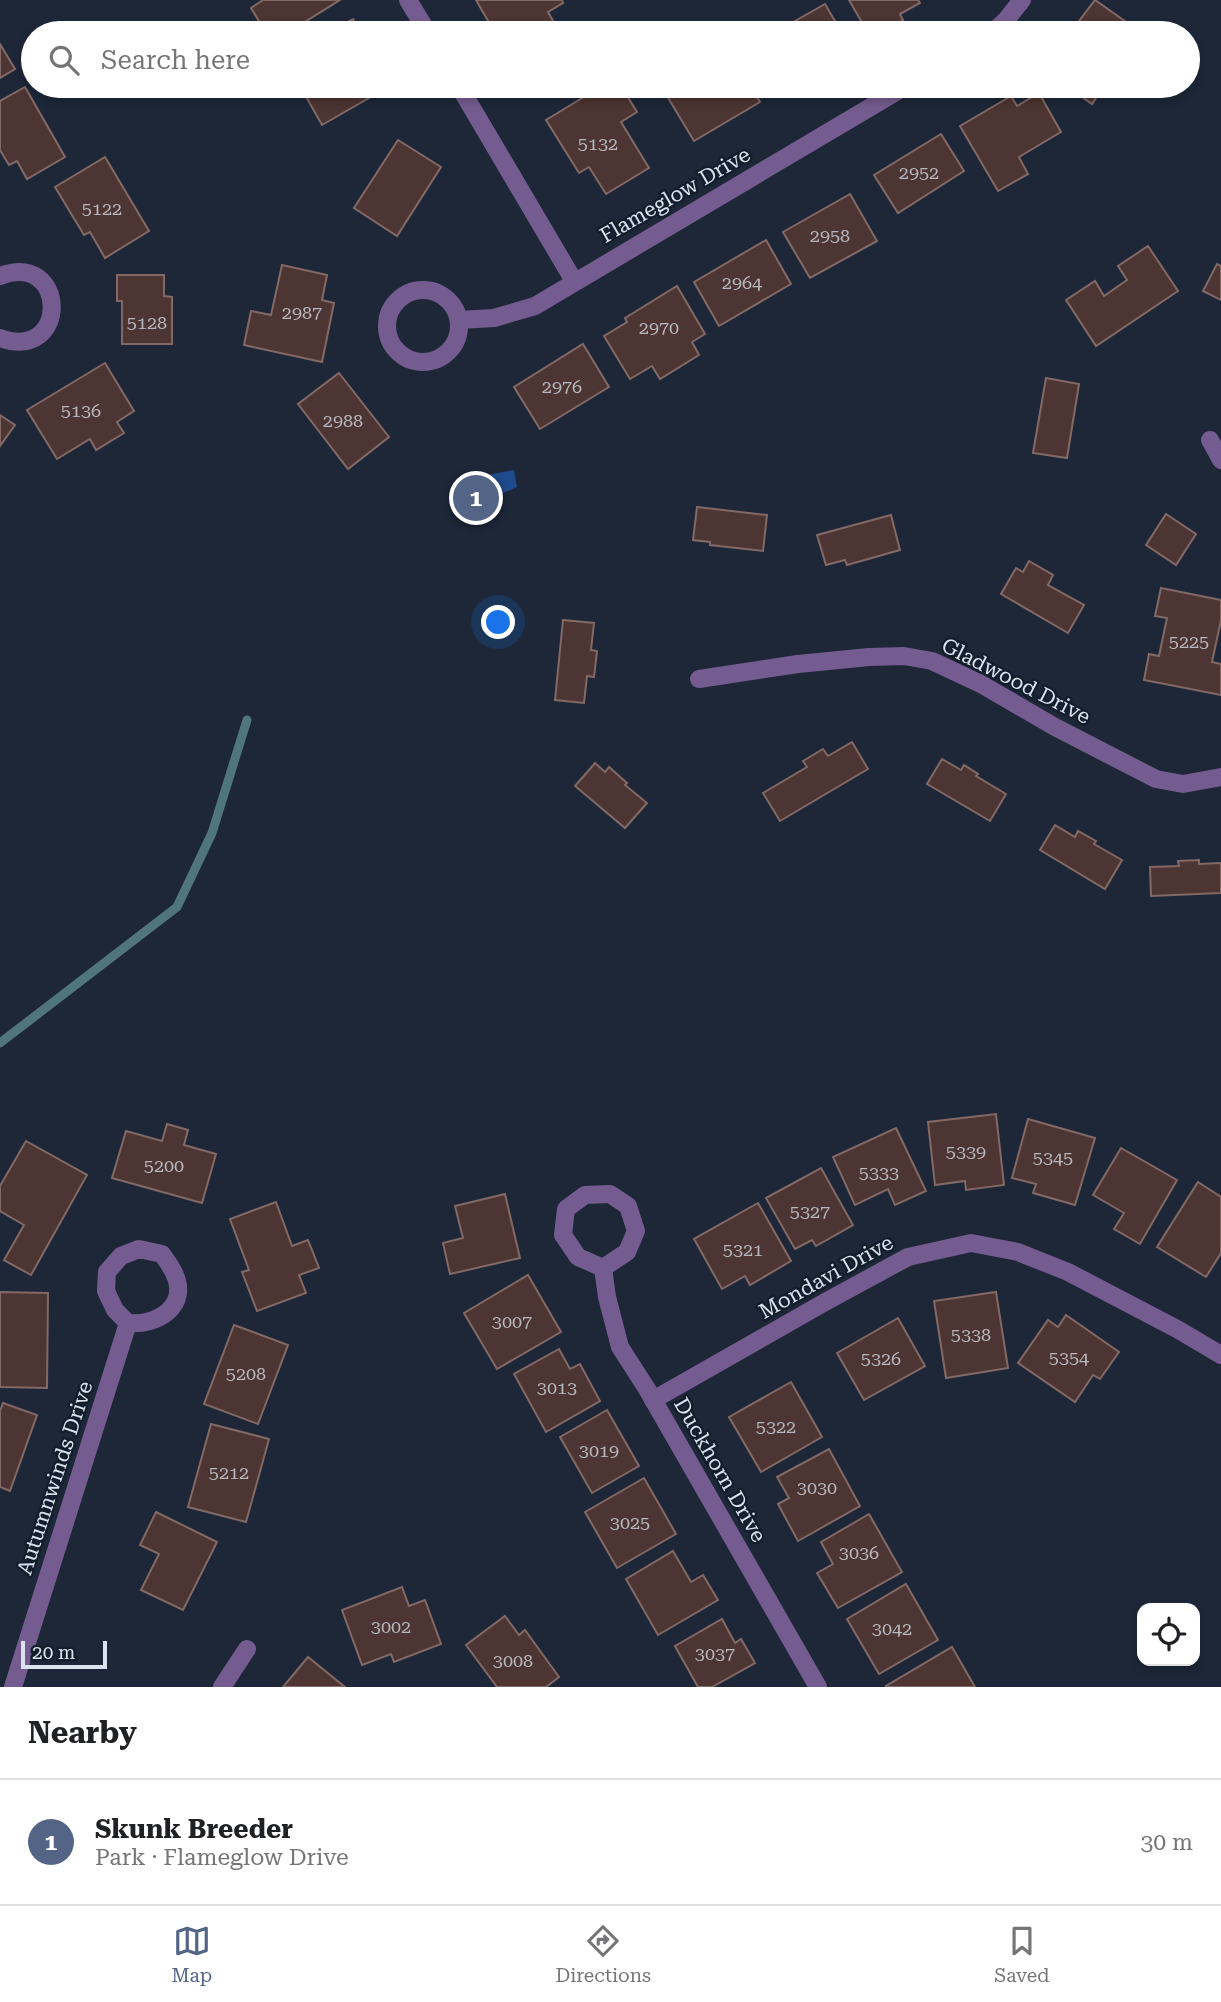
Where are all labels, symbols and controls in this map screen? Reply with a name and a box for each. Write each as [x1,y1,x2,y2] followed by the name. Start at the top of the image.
[21,21,1200,98] search box
[45,41,83,79] icon: search
[101,45,250,75] text: Search here
[578,133,618,154] house number: 5132
[596,142,754,248] street label: Flameglow Drive
[899,162,939,183] house number: 2952
[82,198,122,219] house number: 5122
[810,225,850,246] house number: 2958
[722,272,762,293] house number: 2964
[282,302,322,323] house number: 2987
[127,312,167,333] house number: 5128
[639,317,679,338] house number: 2970
[542,376,582,397] house number: 2976
[61,400,101,421] house number: 5136
[323,410,363,431] house number: 2988
[453,472,499,524] pin: 1
[481,605,515,639] your location
[1169,631,1209,652] house number: 5225
[938,633,1094,729] street label: Gladwood Drive
[946,1141,986,1162] house number: 5339
[1033,1147,1073,1168] house number: 5345
[144,1155,184,1176] house number: 5200
[859,1162,899,1183] house number: 5333
[790,1201,830,1222] house number: 5327
[755,1230,897,1324] street label: Mondavi Drive
[723,1239,763,1260] house number: 5321
[492,1311,532,1332] house number: 3007
[951,1324,991,1345] house number: 5338
[1049,1347,1089,1368] house number: 5354
[861,1348,901,1369] house number: 5326
[226,1363,266,1384] house number: 5208
[537,1377,577,1398] house number: 3013
[12,1378,98,1578] street label: Autumnwinds Drive
[669,1394,771,1546] street label: Duckhorn Drive
[756,1416,796,1437] house number: 5322
[579,1440,619,1461] house number: 3019
[209,1462,249,1483] house number: 5212
[797,1477,837,1498] house number: 3030
[610,1512,650,1533] house number: 3025
[839,1542,879,1563] house number: 3036
[1137,1603,1200,1666] map controls
[1137,1603,1200,1666] button: locate
[371,1616,411,1637] house number: 3002
[872,1618,912,1639] house number: 3042
[21,1638,107,1670] scale bar
[32,1641,75,1664] text: 20 m
[695,1643,735,1664] house number: 3037
[493,1650,533,1671] house number: 3008
[28,1715,137,1750] text: Nearby
[95,1814,293,1844] text: Skunk Breeder
[45,1829,57,1856] text: 1
[1140,1829,1193,1856] text: 30 m
[95,1844,349,1871] text: Park · Flameglow Drive
[172,1922,212,1987] tab: Map
[555,1922,651,1987] tab: Directions
[994,1922,1049,1987] tab: Saved

